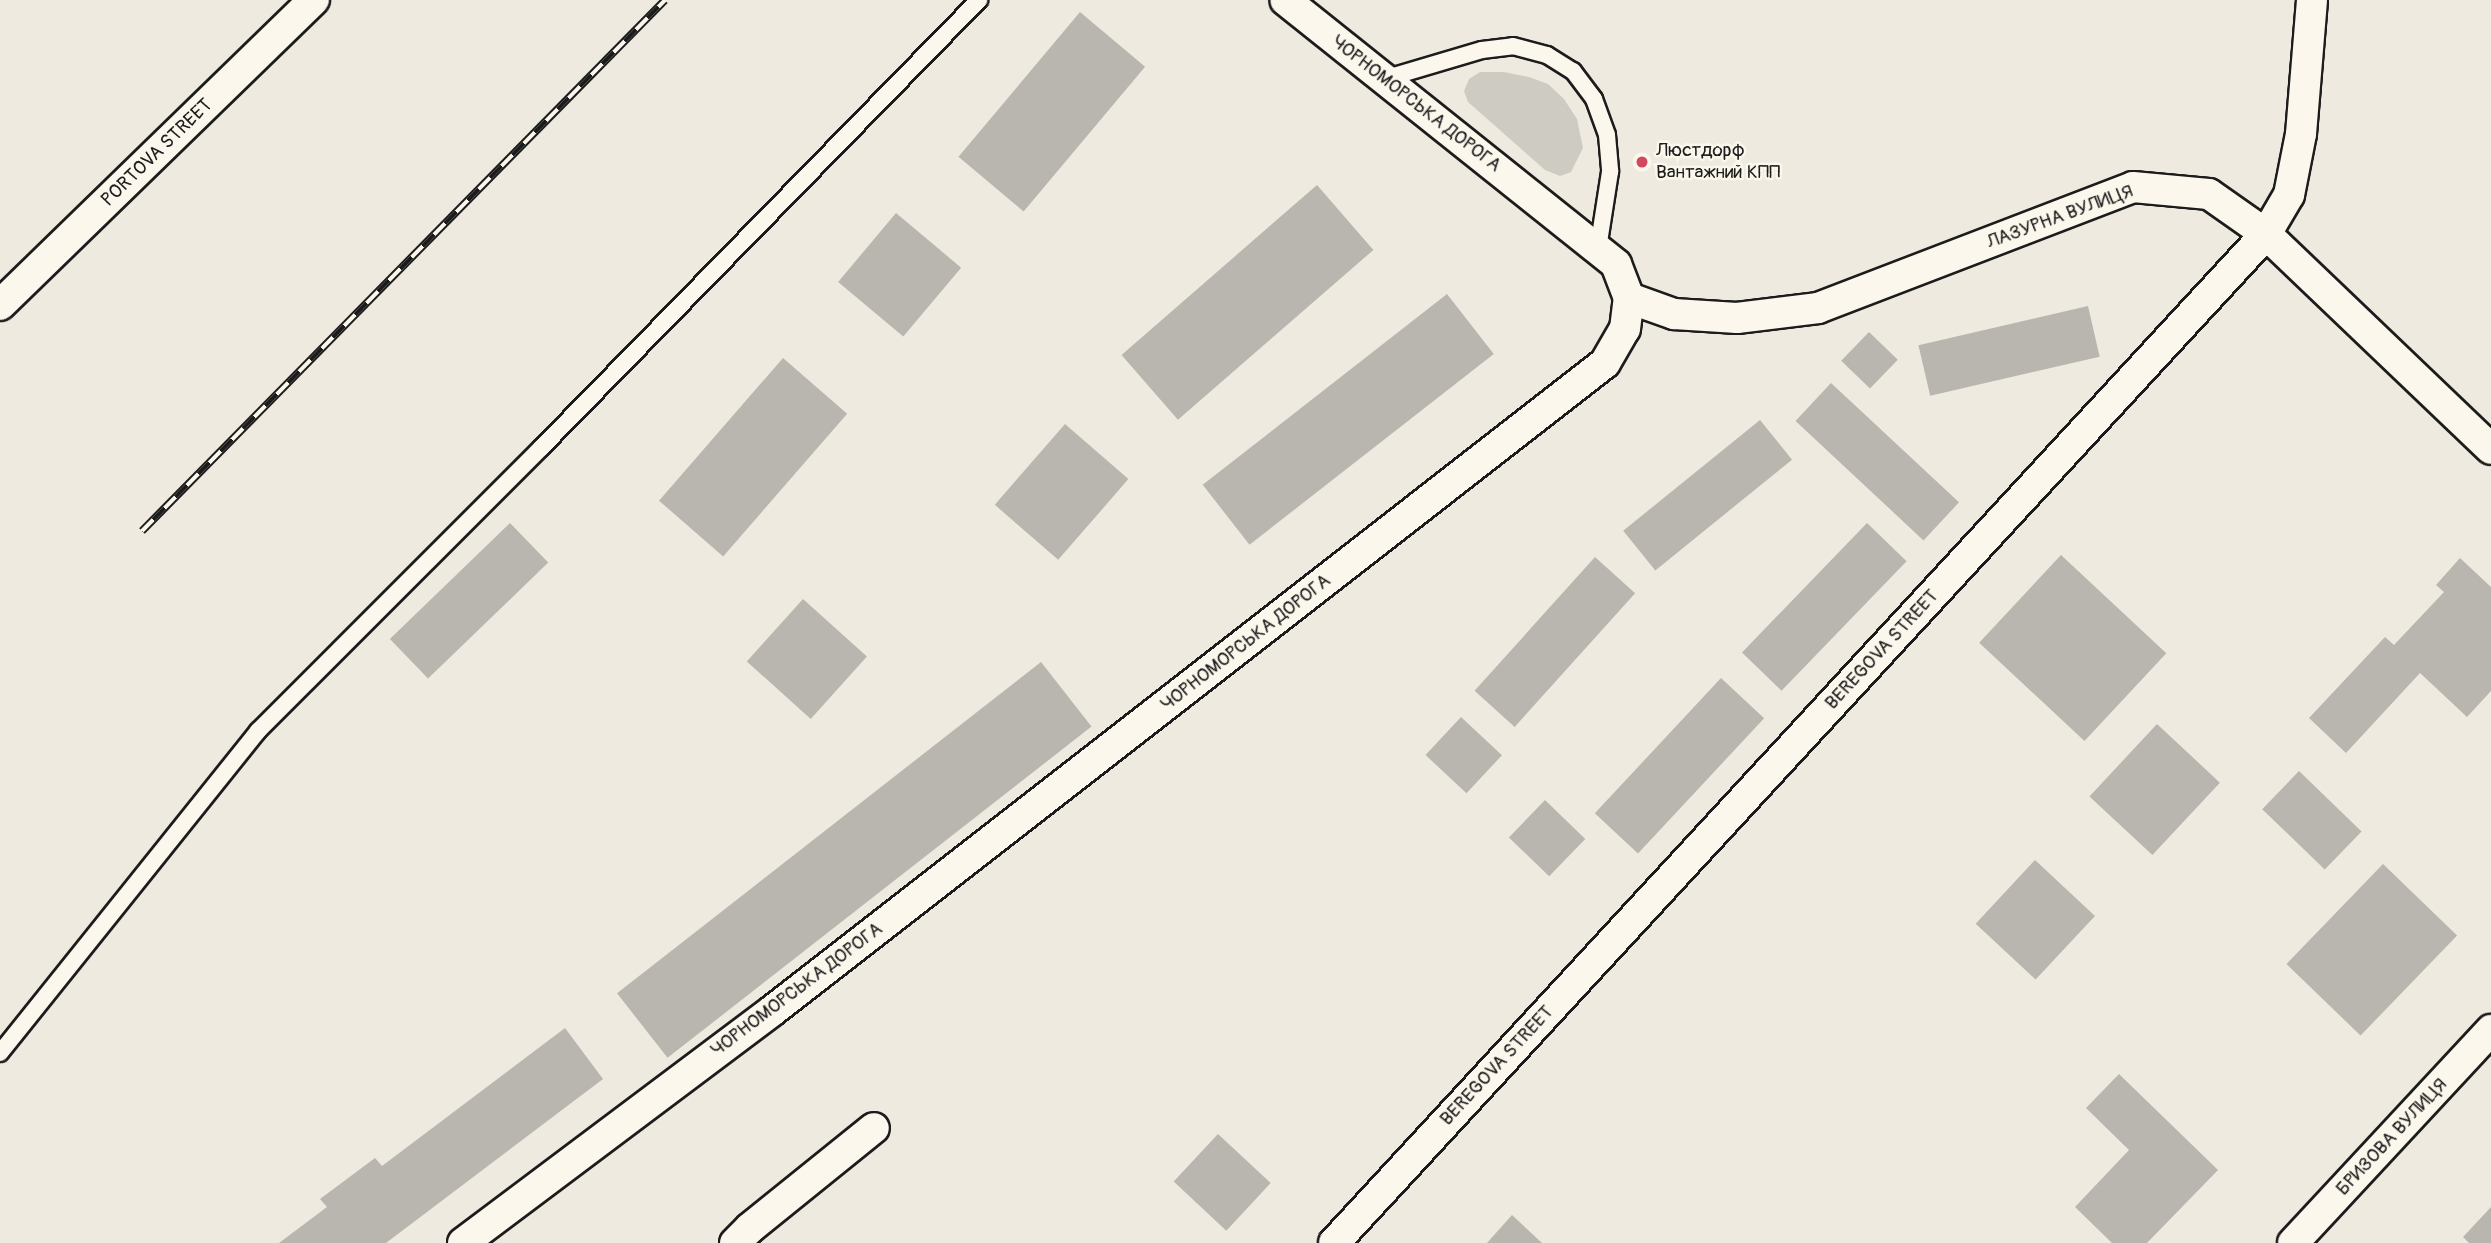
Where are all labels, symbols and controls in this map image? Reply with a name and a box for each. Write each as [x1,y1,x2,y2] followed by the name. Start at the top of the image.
[1327,31,1505,177] street label: ЧОРНОМОРСЬКА ДОРОГА
[97,94,217,212] street label: PORTOVA STREET
[1656,140,1780,184] place label: Люстдорф Вантажний КПП
[1634,154,1650,170] marker: Люстдорф Вантажний КПП
[1984,180,2136,254] street label: ЛАЗУРНА ВУЛИЦЯ
[1157,570,1335,716] street label: ЧОРНОМОРСЬКА ДОРОГА
[1821,585,1943,715] street label: BEREGOVA STREET
[707,918,887,1062] street label: ЧОРНОМОРСЬКА ДОРОГА
[1436,1001,1558,1131] street label: BEREGOVA STREET
[2332,1074,2452,1200] street label: БРИЗОВА ВУЛИЦЯ

